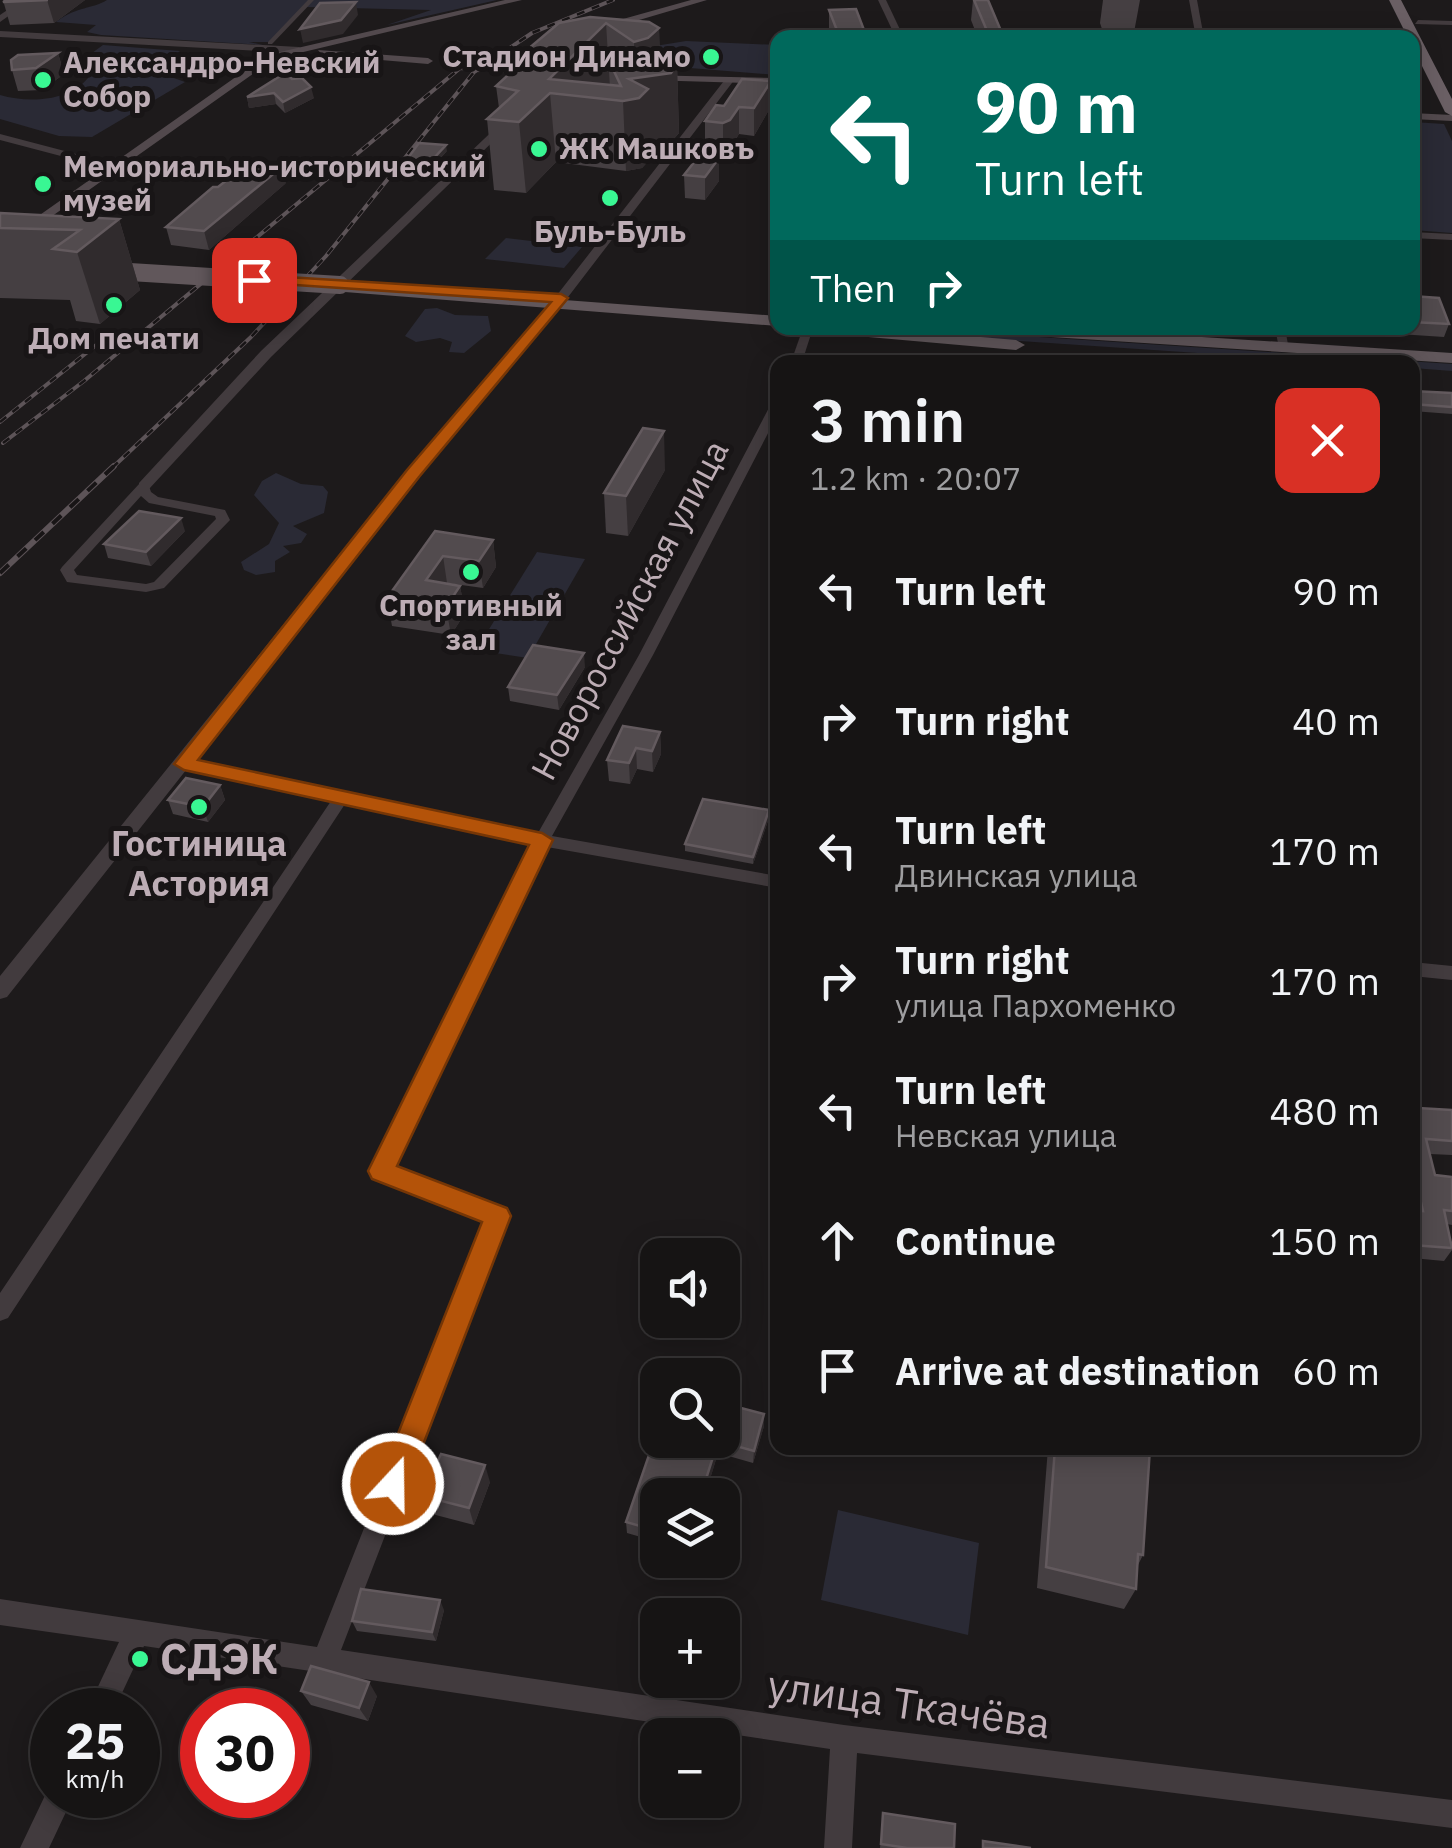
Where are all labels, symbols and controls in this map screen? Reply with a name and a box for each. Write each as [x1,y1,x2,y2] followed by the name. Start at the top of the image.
[442,36,691,75] place label: Стадион Динамо
[63,42,380,115] place label: Александро-Невский Собор
[700,46,722,68] marker: Стадион Динамо
[975,61,1138,152] text: 90 m
[32,69,54,91] marker: Александро-Невский Собор
[810,70,940,200] icon: left
[559,128,754,167] place label: ЖК Машковъ
[528,138,550,160] marker: ЖК Машковъ
[63,146,486,219] place label: Мемориально-исторический музей
[975,149,1144,207] text: Turn left
[32,173,54,195] marker: Мемориально-исторический музей
[599,187,621,209] marker: Буль-Буль
[534,211,686,250] place label: Буль-Буль
[212,238,297,323] pin
[227,253,282,308] icon: arrive
[916,260,971,315] icon: right
[810,263,896,312] text: Then
[103,294,125,316] marker: Дом печати
[28,318,200,357] place label: Дом печати
[810,380,965,459] text: 3 min
[1275,388,1380,493] button: close
[520,432,738,788] street label: Новороссийская улица
[810,457,1021,499] text: 1.2 km · 20:07
[460,561,482,583] marker: Спортивный зал
[810,563,865,618] icon: left
[895,566,1046,615] text: Turn left
[1292,566,1380,615] text: 90 m
[379,585,563,658] place label: Спортивный зал
[810,693,865,748] icon: right
[895,696,1070,745] text: Turn right
[1292,696,1380,745] text: 40 m
[188,796,210,818] marker: Гостиница Астория
[895,805,1046,854] text: Turn left
[111,820,287,906] place label: Гостиница Астория
[810,823,865,878] icon: left
[1269,826,1380,875] text: 170 m
[895,854,1138,896] text: Двинская улица
[895,935,1070,984] text: Turn right
[810,953,865,1008] icon: right
[1269,956,1380,1005] text: 170 m
[895,984,1176,1026] text: улица Пархоменко
[895,1065,1046,1114] text: Turn left
[810,1083,865,1138] icon: left
[1269,1086,1380,1135] text: 480 m
[895,1114,1117,1156] text: Невская улица
[810,1213,865,1268] icon: ahead
[895,1216,1056,1265] text: Continue
[1269,1216,1380,1265] text: 150 m
[640,1238,740,1818] map controls
[640,1238,740,1338] button: sound
[810,1343,865,1398] icon: arrive
[895,1346,1260,1395] text: Arrive at destination
[1292,1346,1380,1395] text: 60 m
[640,1358,740,1458] button: search
[341,1432,445,1536] position arrow
[640,1478,740,1578] button: layers
[640,1598,740,1698] button: +
[160,1631,278,1686] place label: СДЭК
[129,1648,151,1670] marker: СДЭК
[764,1656,1054,1751] street label: улица Ткачёва
[180,1688,310,1818] speed limit sign: 30
[65,1708,125,1773] text: 25
[640,1718,740,1818] button: −
[66,1762,124,1795] text: km/h

